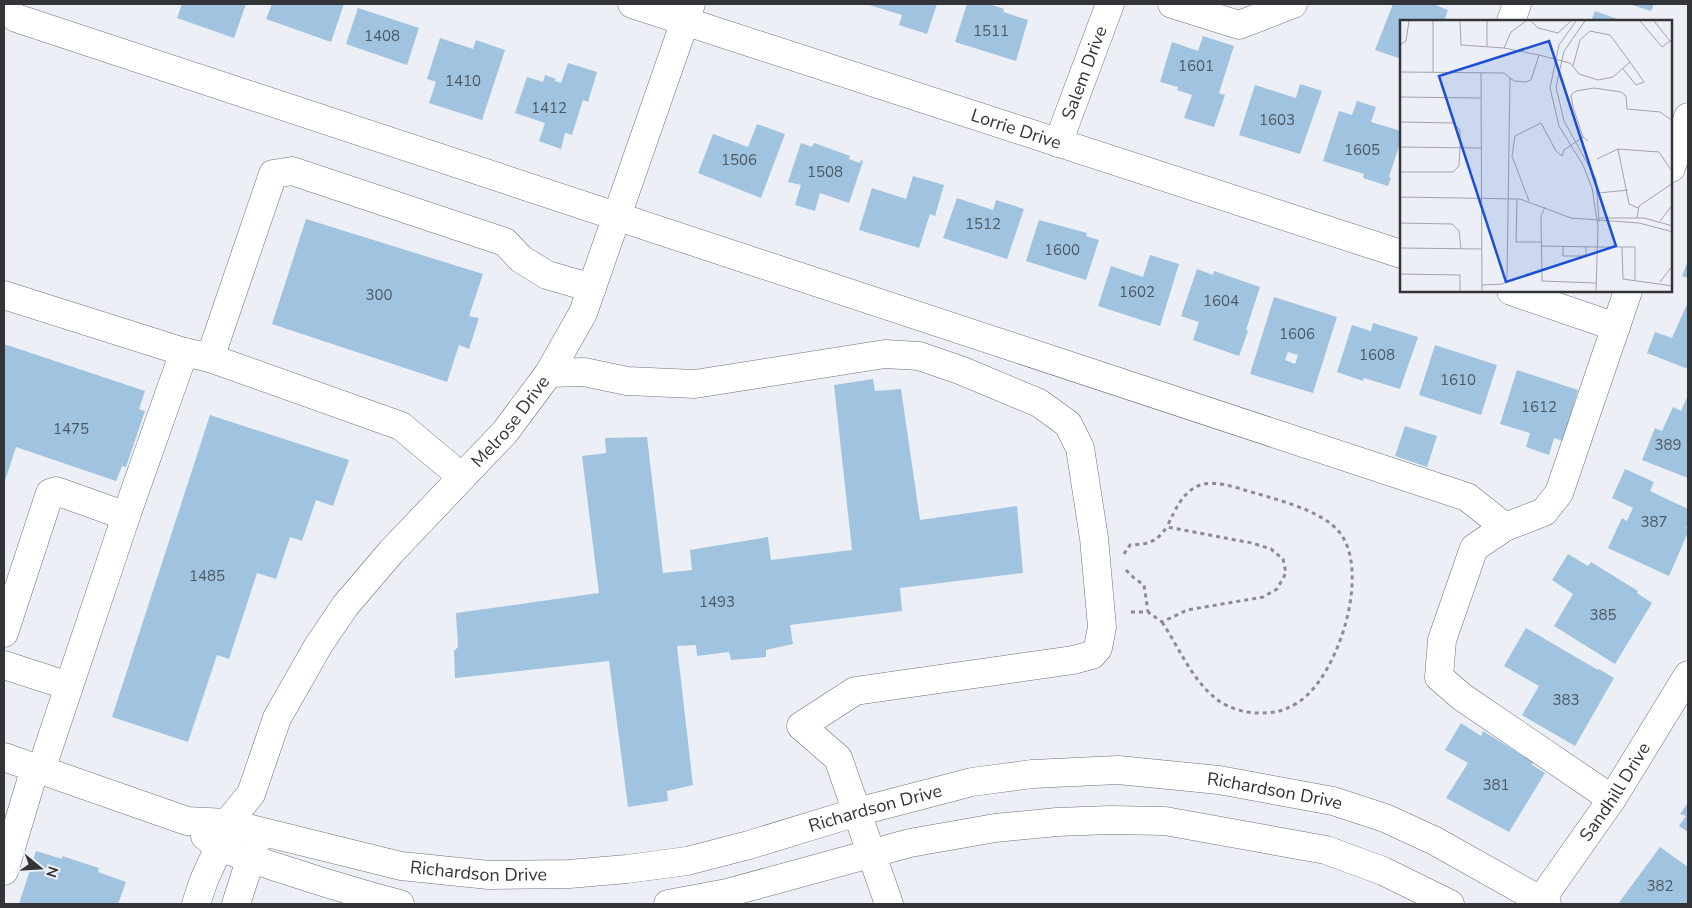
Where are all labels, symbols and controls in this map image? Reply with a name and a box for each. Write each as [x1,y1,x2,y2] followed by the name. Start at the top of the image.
[1400,20,1672,292] inset map
[973,21,1009,41] house number: 1511
[1056,23,1113,123] street label: Salem Drive
[364,26,400,46] house number: 1408
[1178,56,1214,76] house number: 1601
[445,71,481,91] house number: 1410
[531,98,567,118] house number: 1412
[968,103,1064,155] street label: Lorrie Drive
[1259,110,1295,130] house number: 1603
[1344,140,1380,160] house number: 1605
[721,150,757,170] house number: 1506
[807,162,843,182] house number: 1508
[965,214,1001,234] house number: 1512
[1044,240,1080,260] house number: 1600
[1119,282,1155,302] house number: 1602
[365,285,393,305] house number: 300
[1203,291,1239,311] house number: 1604
[1279,324,1315,344] house number: 1606
[1359,345,1395,365] house number: 1608
[1440,370,1476,390] house number: 1610
[466,371,555,473] street label: Melrose Drive
[1521,397,1557,417] house number: 1612
[53,419,89,439] house number: 1475
[1654,435,1682,455] house number: 389
[1640,512,1668,532] house number: 387
[189,566,225,586] house number: 1485
[699,592,735,612] house number: 1493
[1589,605,1617,625] house number: 385
[1552,690,1580,710] house number: 383
[1574,738,1656,846] street label: Sandhill Drive
[1206,767,1346,815] street label: Richardson Drive
[1482,775,1510,795] house number: 381
[806,778,945,838] street label: Richardson Drive
[15,843,65,893] north arrow
[409,855,547,887] street label: Richardson Drive
[41,864,63,880] text: N
[1646,876,1674,896] house number: 382

